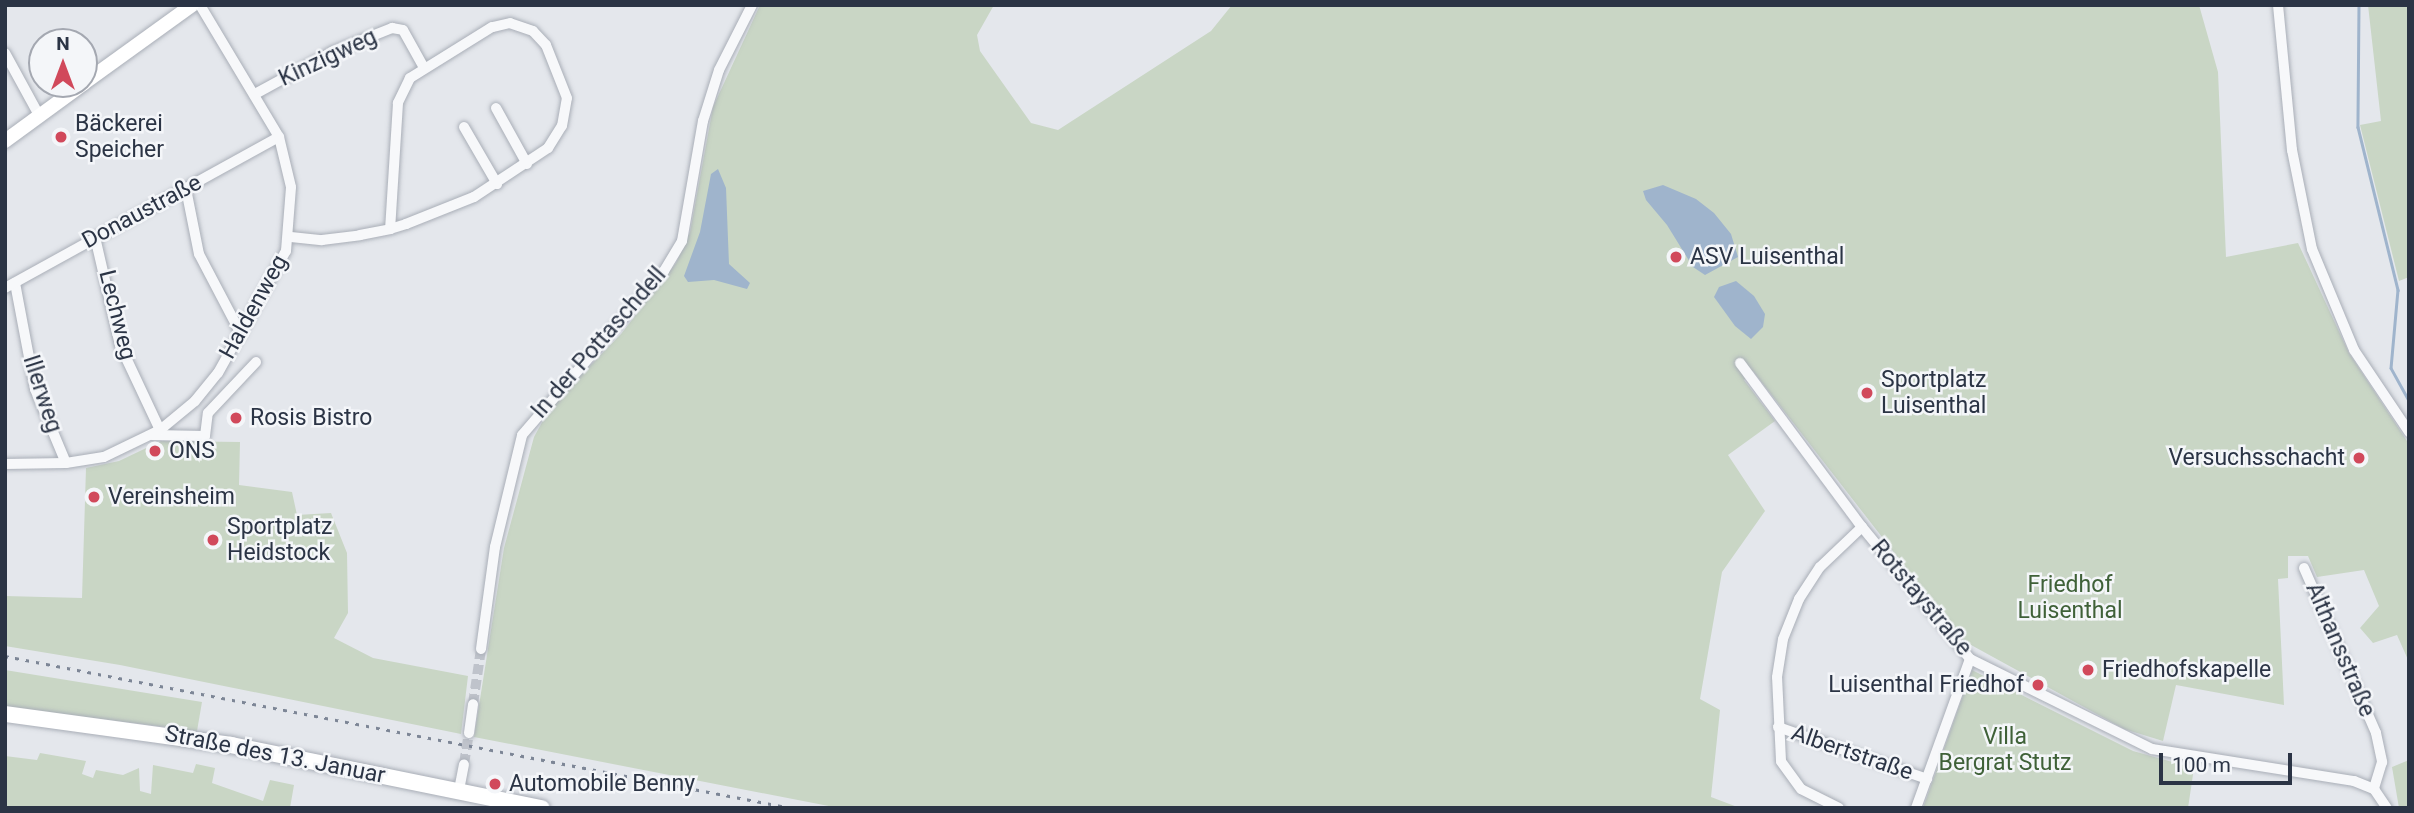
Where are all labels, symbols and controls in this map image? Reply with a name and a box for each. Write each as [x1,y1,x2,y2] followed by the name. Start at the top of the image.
[275,23,381,93] street label: Kinzigweg
[28,28,98,98] north arrow
[56,32,70,55] text: N
[75,110,164,164] place label: Bäckerei Speicher
[53,129,69,145] marker: Bäckerei Speicher
[78,169,206,255] street label: Donaustraße
[1690,243,1844,271] place label: ASV Luisenthal
[1668,249,1684,265] marker: ASV Luisenthal
[214,250,294,364] street label: Haldenweg
[526,262,672,424] street label: In der Pottaschdell
[93,267,141,363] street label: Lechweg
[17,352,67,436] street label: Illerweg
[1881,366,1987,420] place label: Sportplatz Luisenthal
[1859,385,1875,401] marker: Sportplatz Luisenthal
[250,404,372,432] place label: Rosis Bistro
[228,410,244,426] marker: Rosis Bistro
[169,437,215,465] place label: ONS
[147,443,163,459] marker: ONS
[2168,444,2345,472] place label: Versuchsschacht
[2351,450,2367,466] marker: Versuchsschacht
[108,483,235,511] place label: Vereinsheim
[86,489,102,505] marker: Vereinsheim
[227,513,333,567] place label: Sportplatz Heidstock
[205,532,221,548] marker: Sportplatz Heidstock
[1865,535,1977,661] street label: Rotstaystraße
[2017,571,2123,625] park label: Friedhof Luisenthal
[2299,579,2381,721] street label: Althansstraße
[2102,656,2271,684] place label: Friedhofskapelle
[2080,662,2096,678] marker: Friedhofskapelle
[1828,671,2024,699] place label: Luisenthal Friedhof
[2030,677,2046,693] marker: Luisenthal Friedhof
[1788,719,1916,787] street label: Albertstraße
[162,720,388,790] street label: Straße des 13. Januar
[1939,723,2071,777] park label: Villa Bergrat Stutz
[2162,740,2295,784] scale bar
[2172,753,2231,777] text: 100 m
[509,770,695,798] place label: Automobile Benny
[487,776,503,792] marker: Automobile Benny

